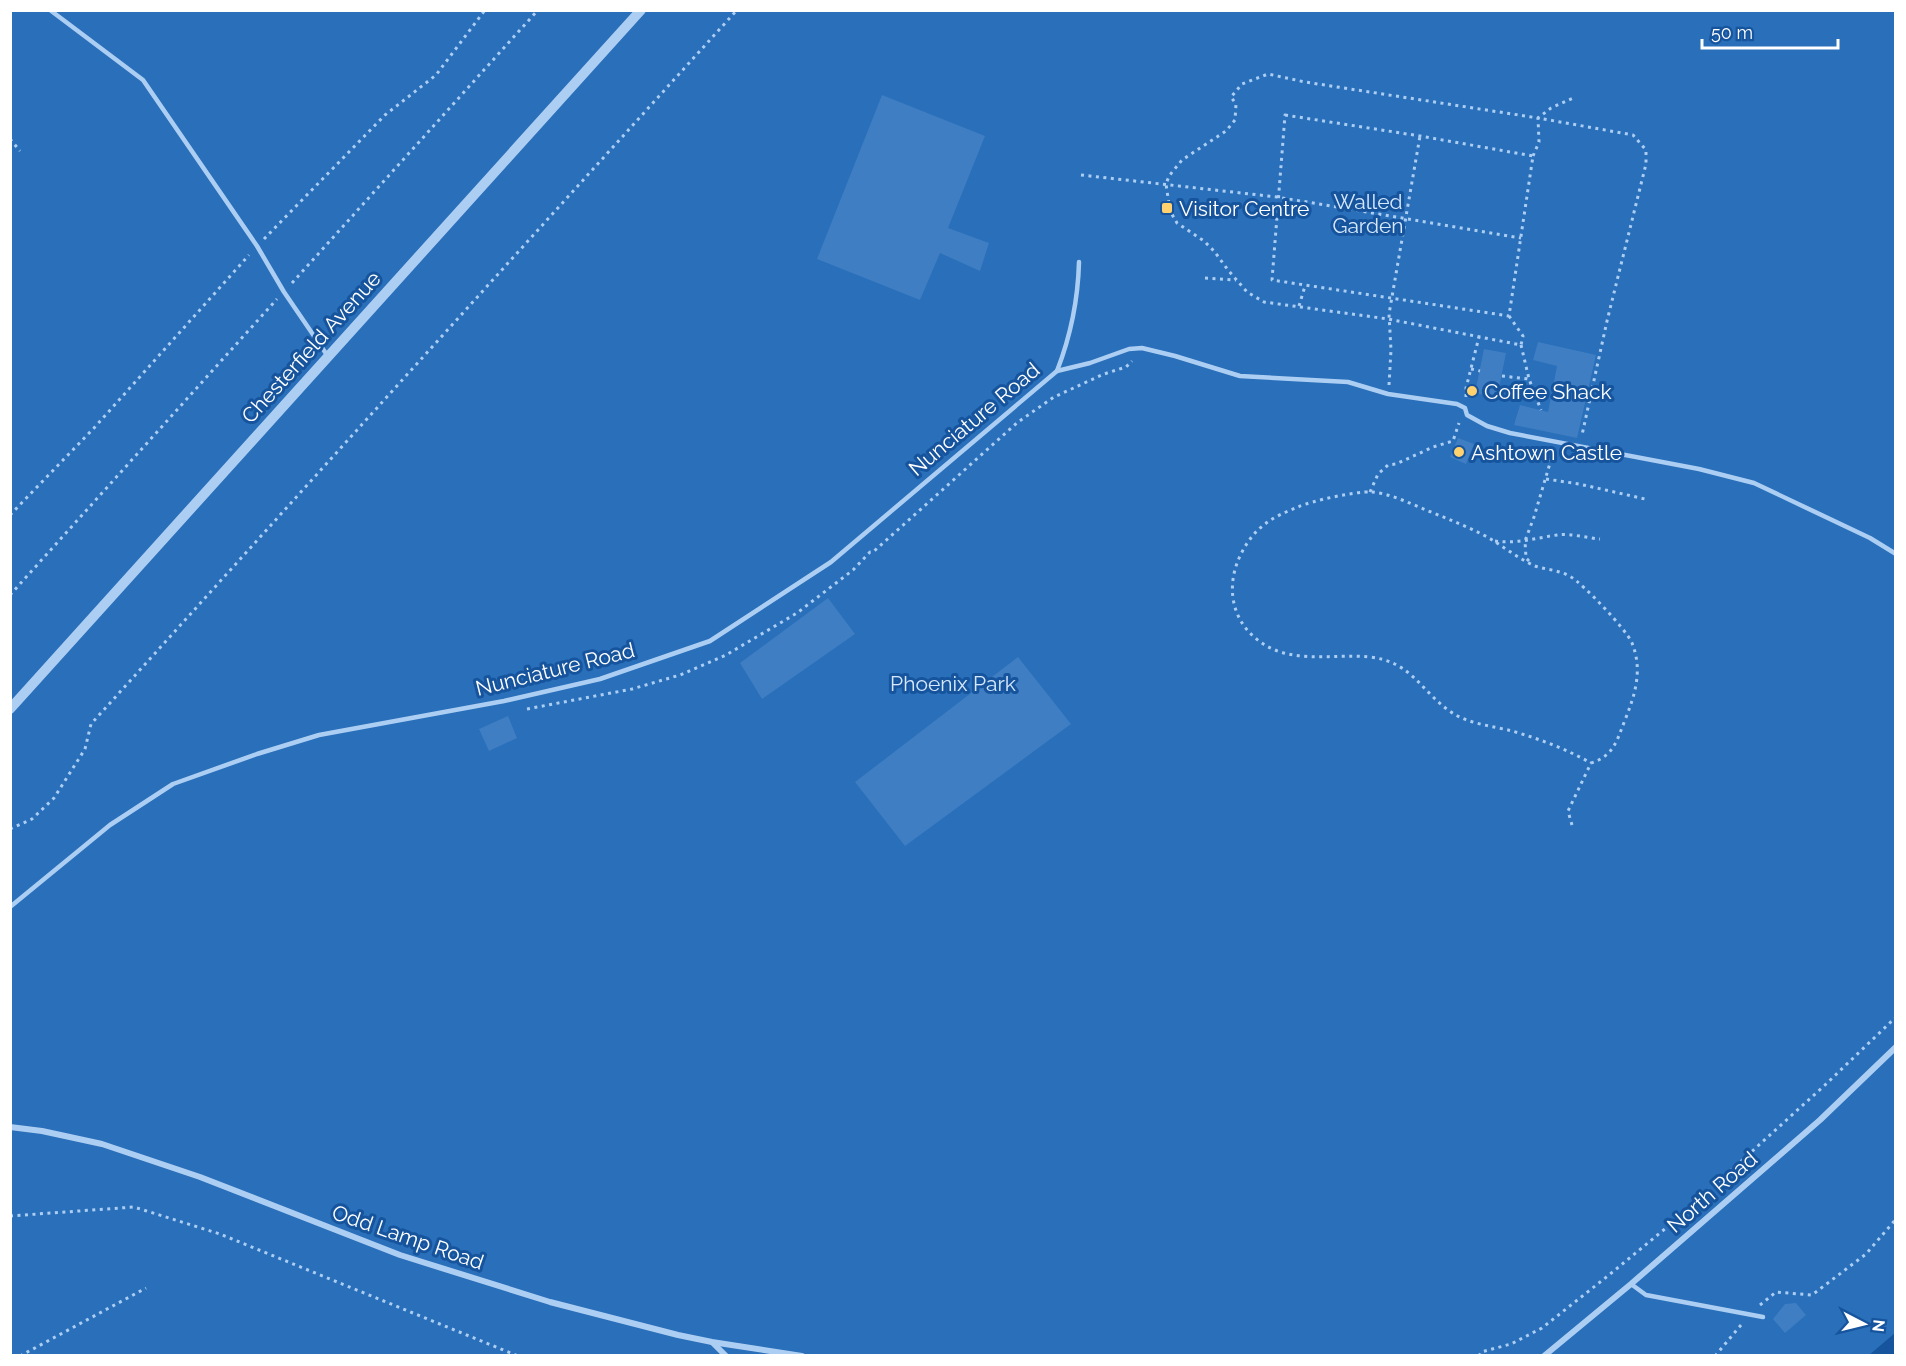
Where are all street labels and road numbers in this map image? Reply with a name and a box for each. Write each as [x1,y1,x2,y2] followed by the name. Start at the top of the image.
[236,266,386,428] street label: Chesterfield Avenue
[904,357,1044,481] street label: Nunciature Road
[473,637,637,701] street label: Nunciature Road
[1662,1146,1762,1238] street label: North Road
[329,1199,487,1275] street label: Odd Lamp Road

